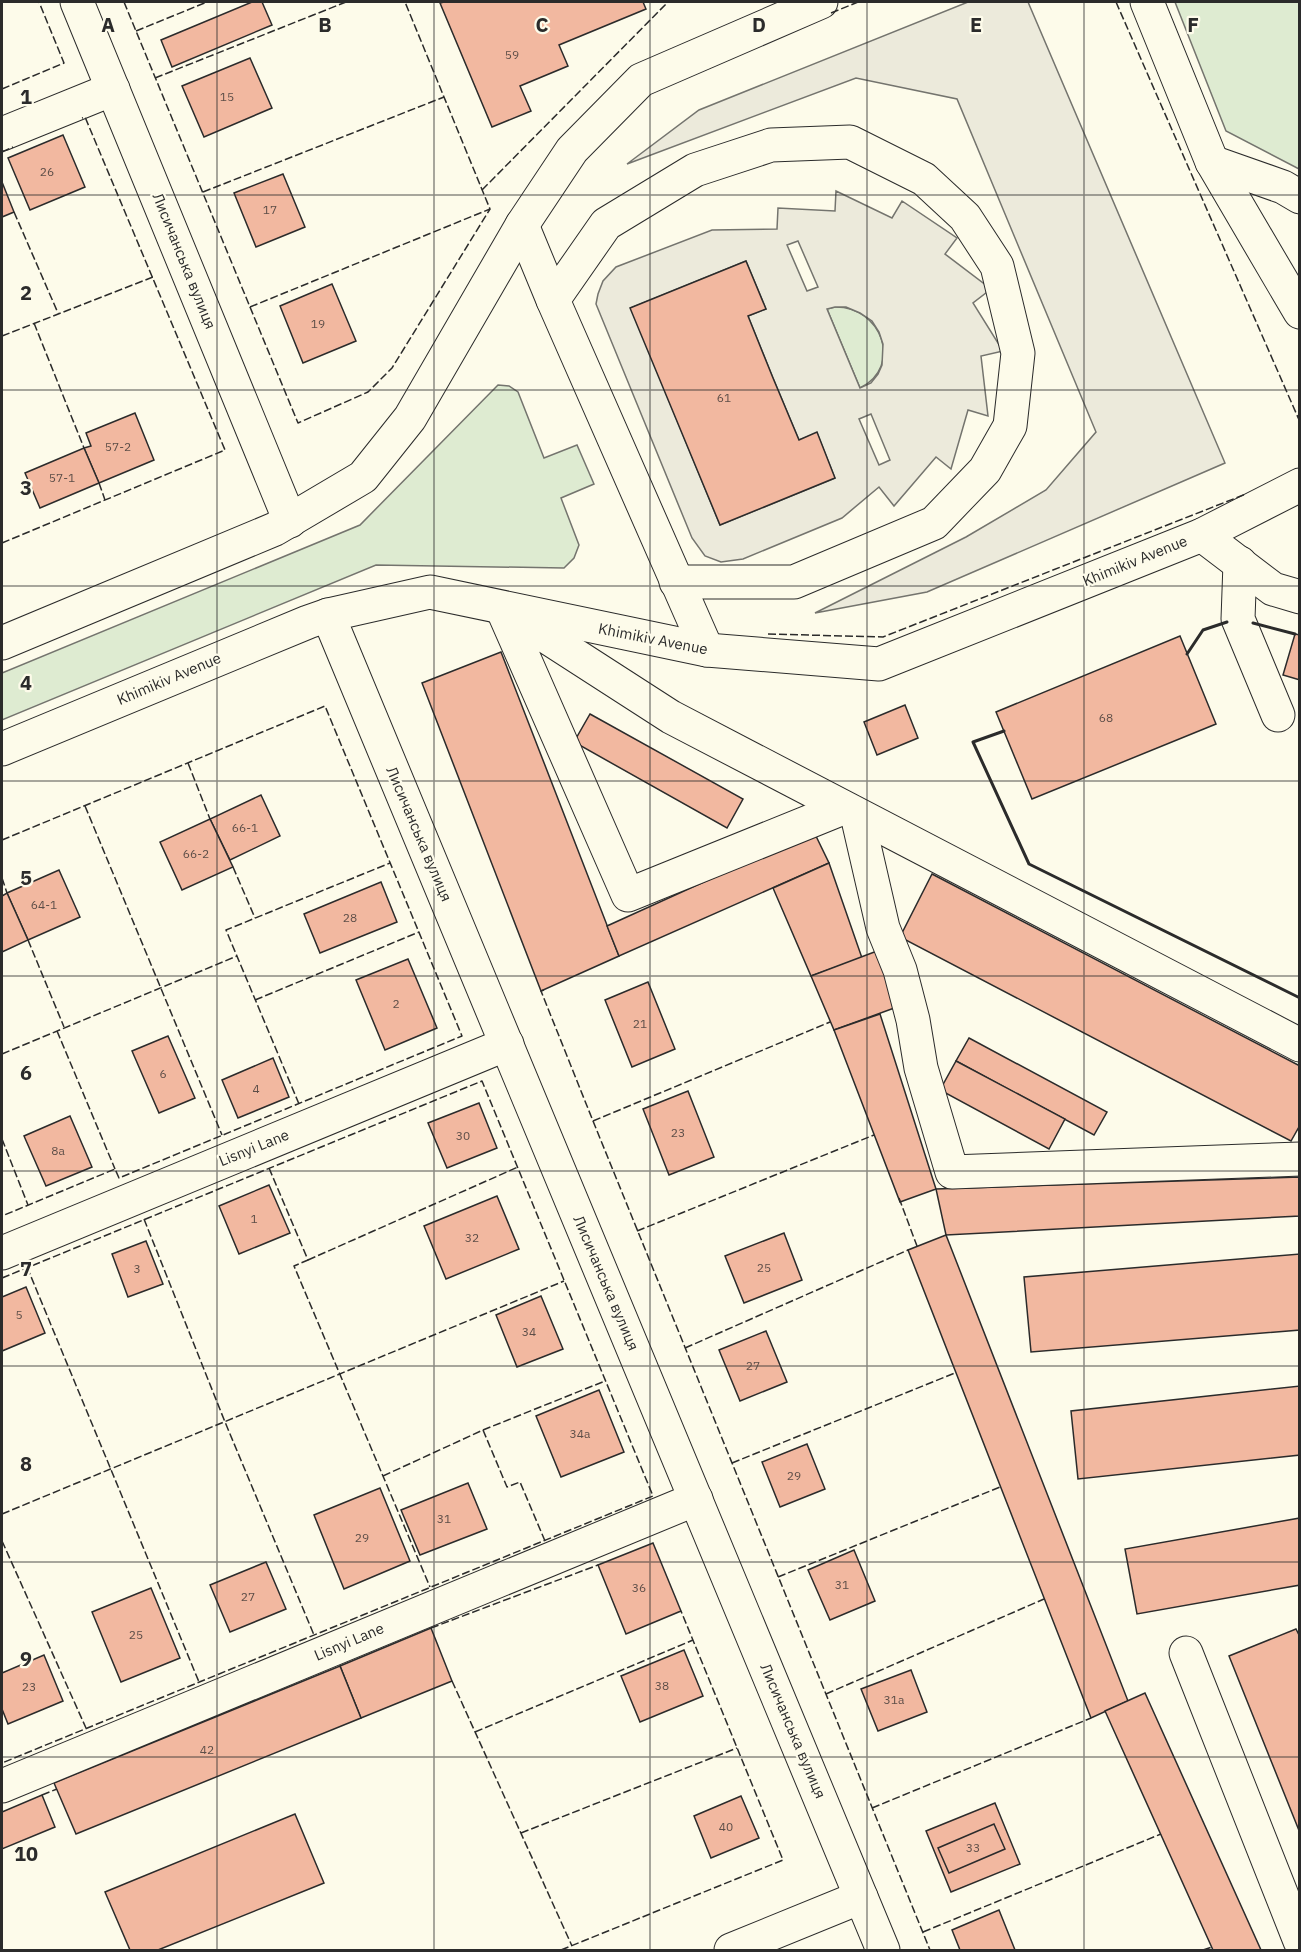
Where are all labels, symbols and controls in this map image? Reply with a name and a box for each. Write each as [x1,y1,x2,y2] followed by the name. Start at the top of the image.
[101,11,115,38] text: A
[318,11,332,38] text: B
[535,11,549,38] text: C
[752,11,766,38] text: D
[970,11,982,38] text: E
[1187,11,1199,38] text: F
[505,47,519,62] house number: 59
[20,83,32,110] text: 1
[220,89,234,104] house number: 15
[40,164,54,179] house number: 26
[148,190,220,332] street label: Лисичанська вулиця
[263,202,277,217] house number: 17
[20,279,32,306] text: 2
[311,316,325,331] house number: 19
[717,390,731,405] house number: 61
[105,439,131,454] house number: 57-2
[49,470,75,485] house number: 57-1
[20,474,32,501] text: 3
[1080,531,1190,590] street label: Khimikiv Avenue
[597,619,710,658] street label: Khimikiv Avenue
[114,648,224,709] street label: Khimikiv Avenue
[20,669,32,696] text: 4
[1099,710,1113,725] house number: 68
[382,763,457,904] street label: Лисичанська вулиця
[232,820,258,835] house number: 66-1
[183,846,209,861] house number: 66-2
[20,864,32,891] text: 5
[31,897,57,912] house number: 64-1
[343,910,357,925] house number: 28
[392,996,400,1011] house number: 2
[633,1016,647,1031] house number: 21
[20,1059,32,1086] text: 6
[159,1066,167,1081] house number: 6
[252,1081,260,1096] house number: 4
[216,1125,292,1170] street label: Lisnyi Lane
[671,1125,685,1140] house number: 23
[456,1128,470,1143] house number: 30
[51,1143,65,1158] house number: 8а
[250,1211,258,1226] house number: 1
[569,1212,644,1353] street label: Лисичанська вулиця
[465,1230,479,1245] house number: 32
[20,1255,32,1282] text: 7
[757,1260,771,1275] house number: 25
[133,1261,141,1276] house number: 3
[15,1307,23,1322] house number: 5
[522,1324,536,1339] house number: 34
[746,1358,760,1373] house number: 27
[570,1426,591,1441] house number: 34а
[20,1450,32,1477] text: 8
[787,1468,801,1483] house number: 29
[437,1511,451,1526] house number: 31
[355,1530,369,1545] house number: 29
[835,1577,849,1592] house number: 31
[632,1580,646,1595] house number: 36
[241,1589,255,1604] house number: 27
[311,1618,387,1665] street label: Lisnyi Lane
[129,1627,143,1642] house number: 25
[20,1645,32,1672] text: 9
[756,1660,831,1801] street label: Лисичанська вулиця
[655,1678,669,1693] house number: 38
[22,1679,36,1694] house number: 23
[884,1692,905,1707] house number: 31а
[200,1742,214,1757] house number: 42
[719,1819,733,1834] house number: 40
[14,1840,38,1867] text: 10
[966,1840,980,1855] house number: 33

